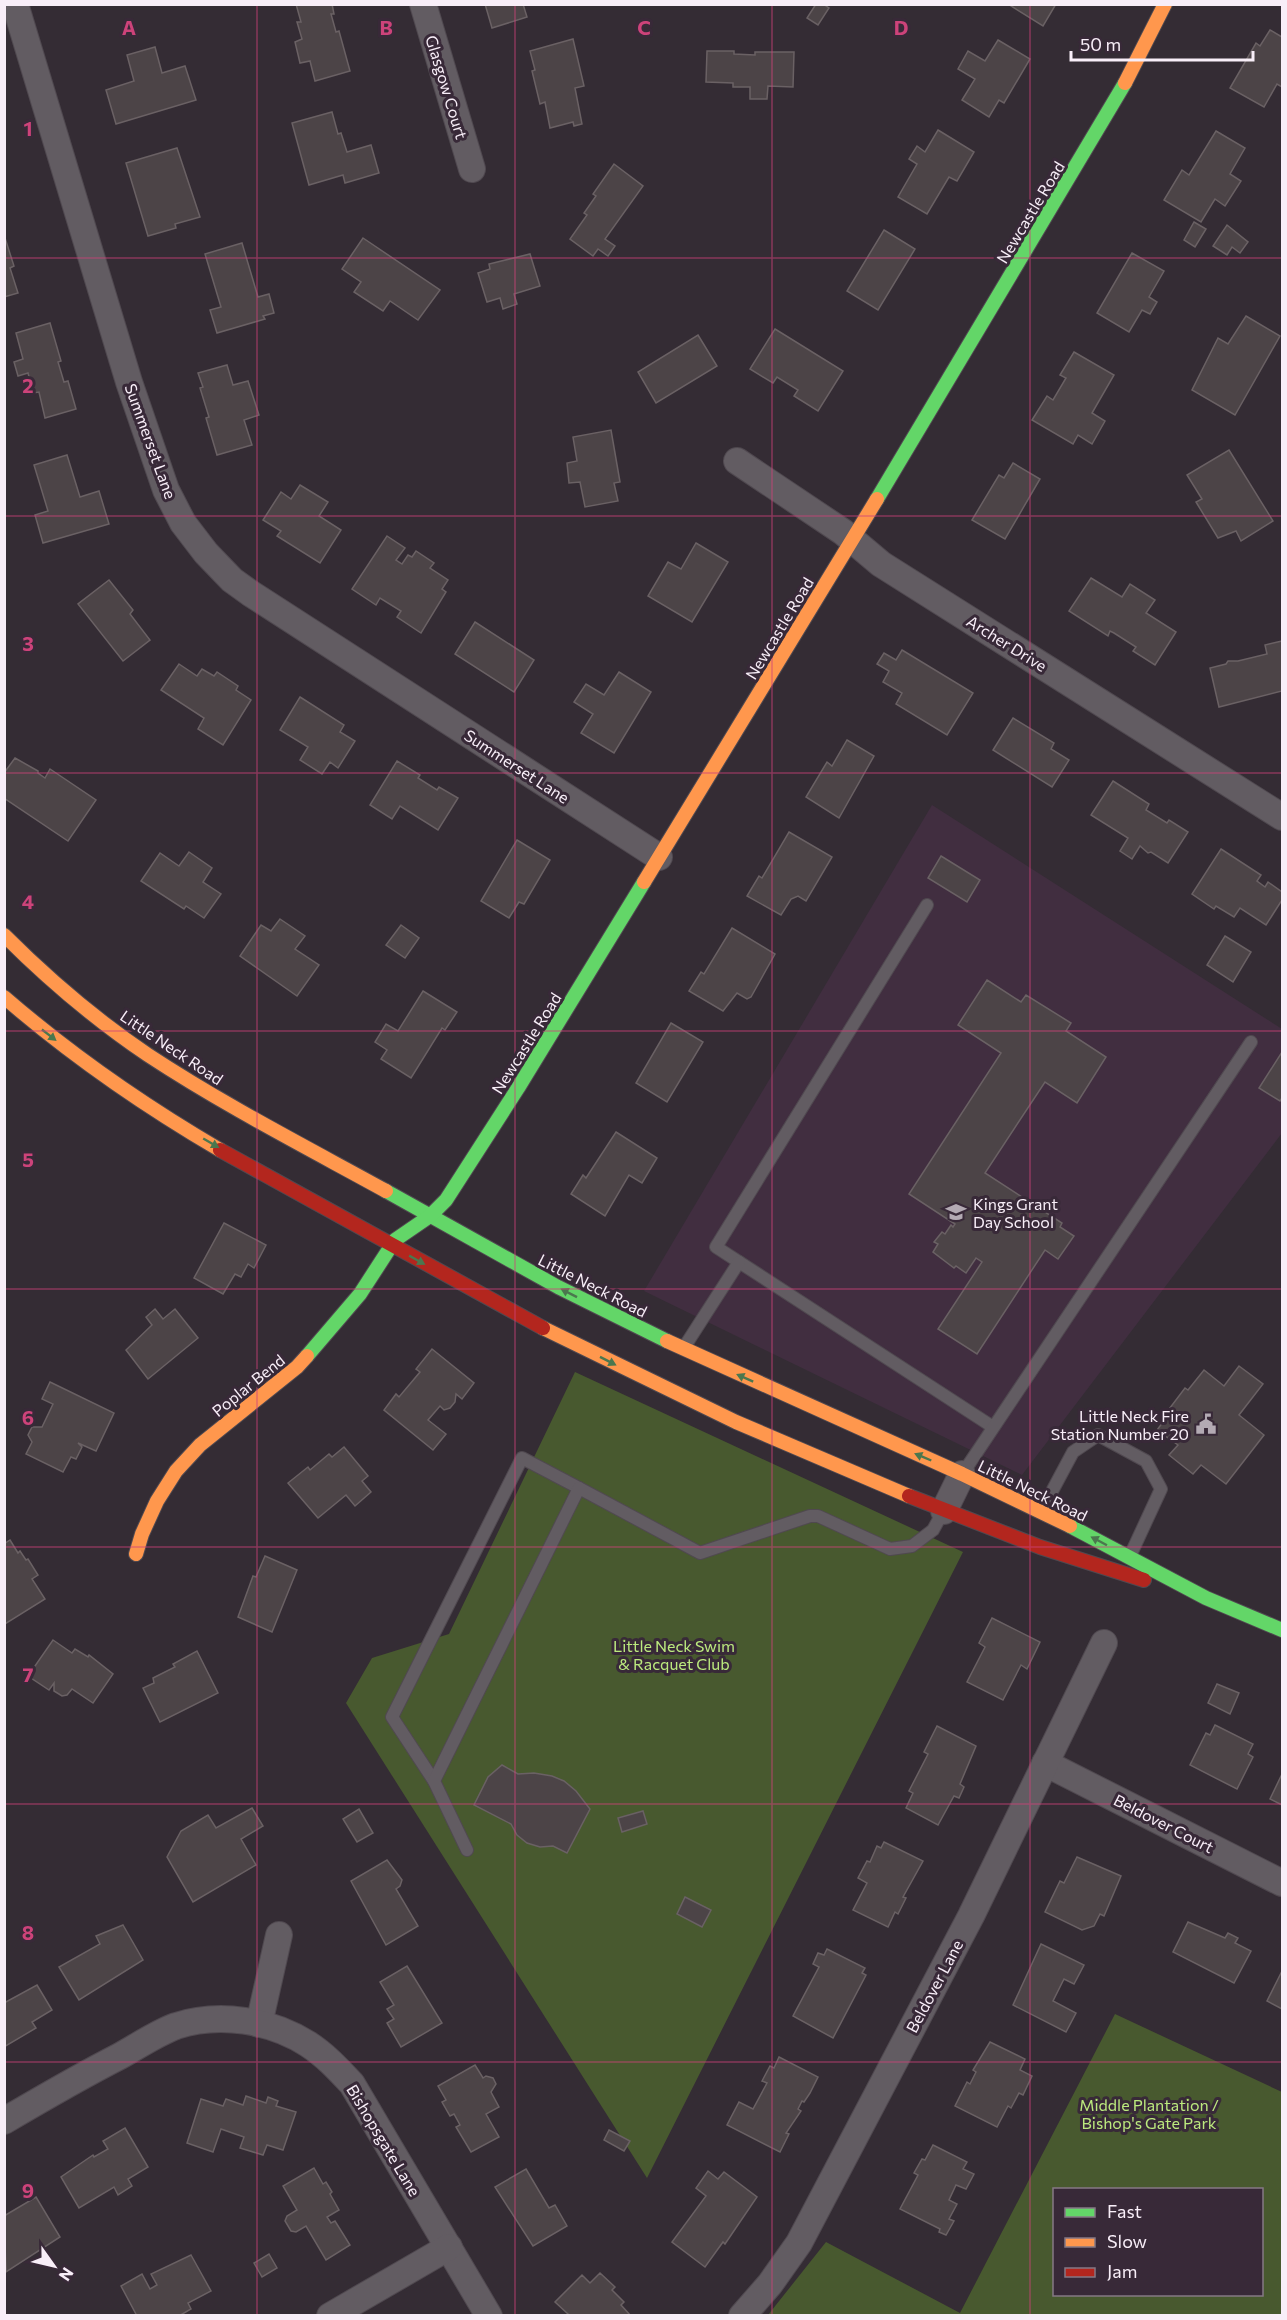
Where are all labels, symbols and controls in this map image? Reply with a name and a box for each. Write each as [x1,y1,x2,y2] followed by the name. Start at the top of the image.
[122,15,136,39] text: A
[379,15,393,39] text: B
[637,15,651,39] text: C
[894,15,908,39] text: D
[1071,24,1252,62] scale bar
[422,33,472,142] street label: Glasgow Court
[1080,33,1121,55] text: 50 m
[23,116,33,140] text: 1
[992,157,1068,267] street label: Newcastle Road
[22,373,34,397] text: 2
[121,381,181,501] street label: Summerset Lane
[741,573,817,683] street label: Newcastle Road
[963,611,1051,675] street label: Archer Drive
[22,631,34,655] text: 3
[461,725,573,807] street label: Summerset Lane
[22,889,34,913] text: 4
[487,989,565,1097] street label: Newcastle Road
[117,1006,227,1088] street label: Little Neck Road
[41,1029,56,1041] one-way arrow
[203,1138,220,1148] one-way arrow
[22,1147,34,1171] text: 5
[973,1194,1059,1231] place label: Kings Grant Day School
[944,1200,968,1224] school or university icon: Kings Grant Day School
[535,1249,651,1321] street label: Little Neck Road
[409,1255,426,1265] one-way arrow
[561,1288,578,1297] one-way arrow
[208,1350,288,1420] street label: Poplar Bend
[600,1356,617,1366] one-way arrow
[735,1373,753,1383] one-way arrow
[22,1405,34,1429] text: 6
[1051,1406,1189,1443] place label: Little Neck Fire Station Number 20
[1194,1412,1218,1436] public building icon: Little Neck Fire Station Number 20
[914,1452,932,1461] one-way arrow
[975,1455,1091,1525] street label: Little Neck Road
[1090,1536,1107,1546] one-way arrow
[613,1636,735,1673] park label: Little Neck Swim & Racquet Club
[23,1662,34,1686] text: 7
[1111,1790,1218,1857] street label: Beldover Court
[22,1920,34,1944] text: 8
[902,1936,966,2036] street label: Beldover Lane
[343,2081,425,2199] street label: Bishopsgate Lane
[1079,2095,1219,2132] park label: Middle Plantation / Bishop's Gate Park
[22,2178,34,2202] text: 9
[1053,2188,1263,2296] legend
[1107,2200,1142,2222] text: Fast
[1107,2230,1147,2252] text: Slow
[24,2236,84,2296] north arrow
[1107,2260,1137,2282] text: Jam
[56,2264,78,2285] text: N

